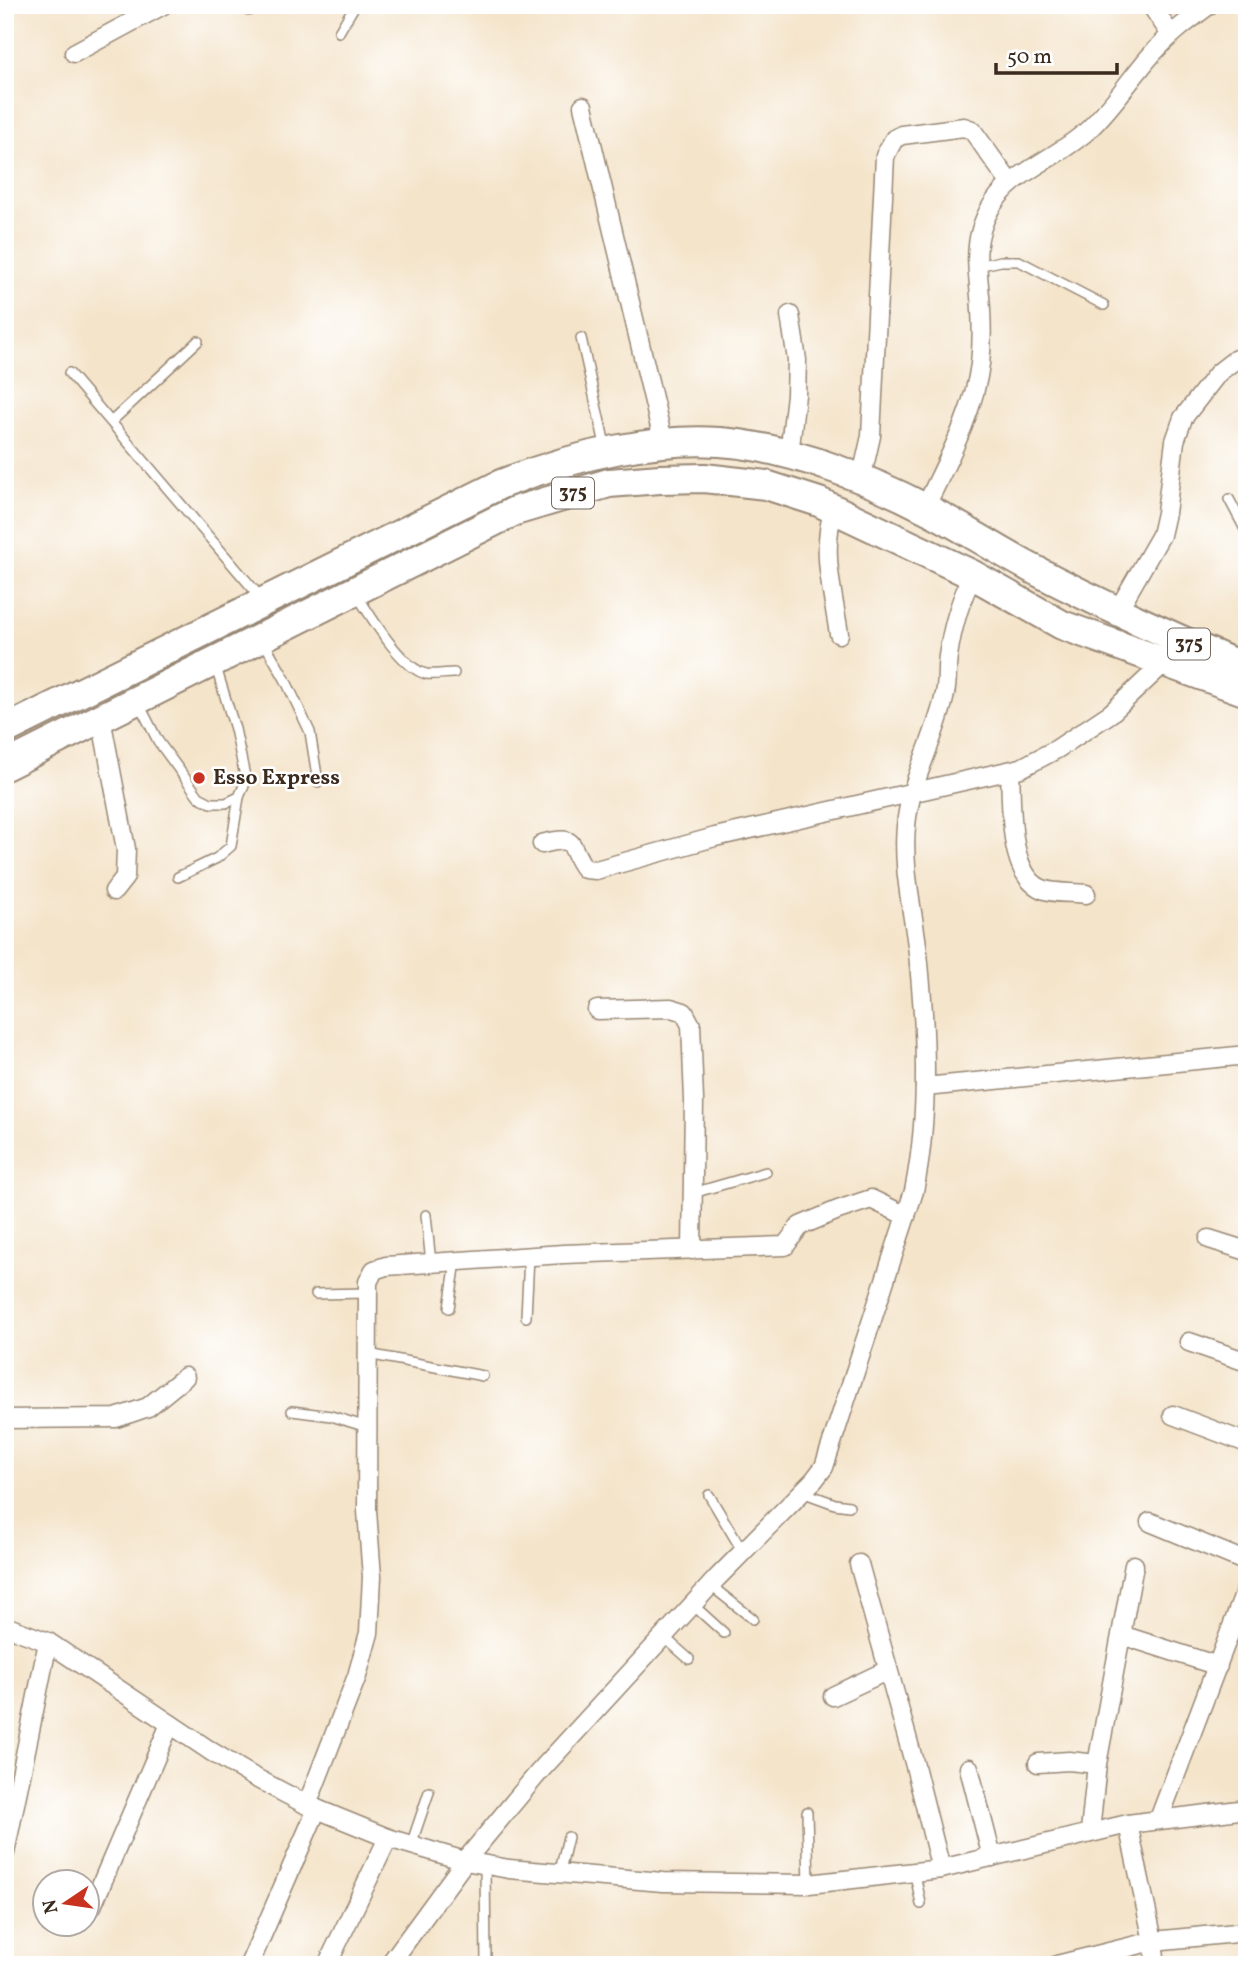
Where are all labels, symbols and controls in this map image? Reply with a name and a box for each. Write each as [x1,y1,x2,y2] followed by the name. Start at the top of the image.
[996,32,1117,76] scale bar
[1007,43,1052,72] text: 50 m
[552,478,594,508] road number: 375
[1168,628,1210,660] road number: 375
[213,764,340,793] place label: Esso Express
[191,770,207,786] marker: Esso Express
[32,1868,102,1938] north arrow
[37,1897,66,1916] text: N

